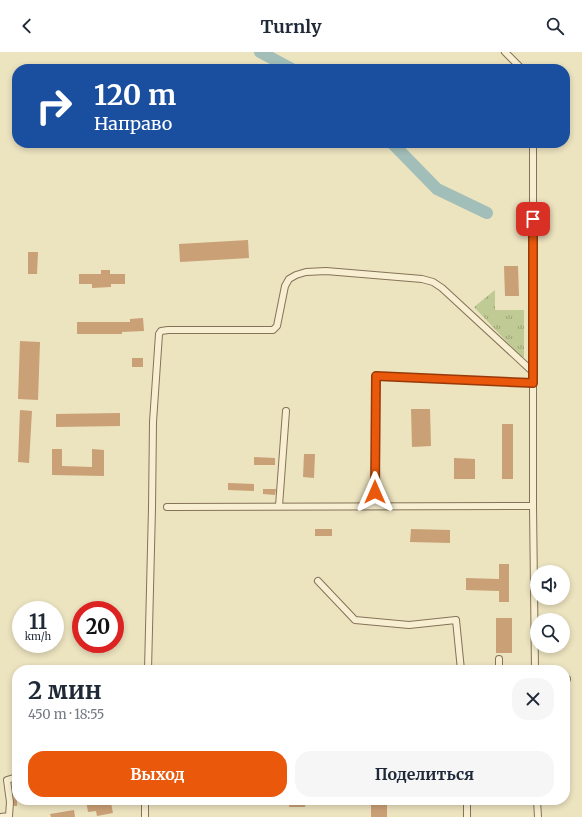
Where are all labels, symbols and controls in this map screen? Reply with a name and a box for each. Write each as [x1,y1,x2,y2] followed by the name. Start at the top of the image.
[16,15,38,37] icon: back
[260,15,322,38] text: Turnly
[544,15,566,37] icon: search
[94,77,176,113] text: 120 m
[28,80,80,132] icon: right
[94,112,172,135] text: Направо
[516,202,550,236] pin
[522,208,544,230] icon: arrive
[354,471,396,513] position arrow
[530,565,570,653] map controls
[530,565,570,605] button: sound
[72,601,124,653] speed limit sign: 20
[29,609,47,634] text: 11
[530,613,570,653] button: search
[25,630,51,643] text: km/h
[28,675,102,706] text: 2 мин
[512,678,554,720] button: close
[28,706,104,723] text: 450 m · 18:55
[28,751,287,797] button: Выход
[295,751,554,797] button: Поделиться

